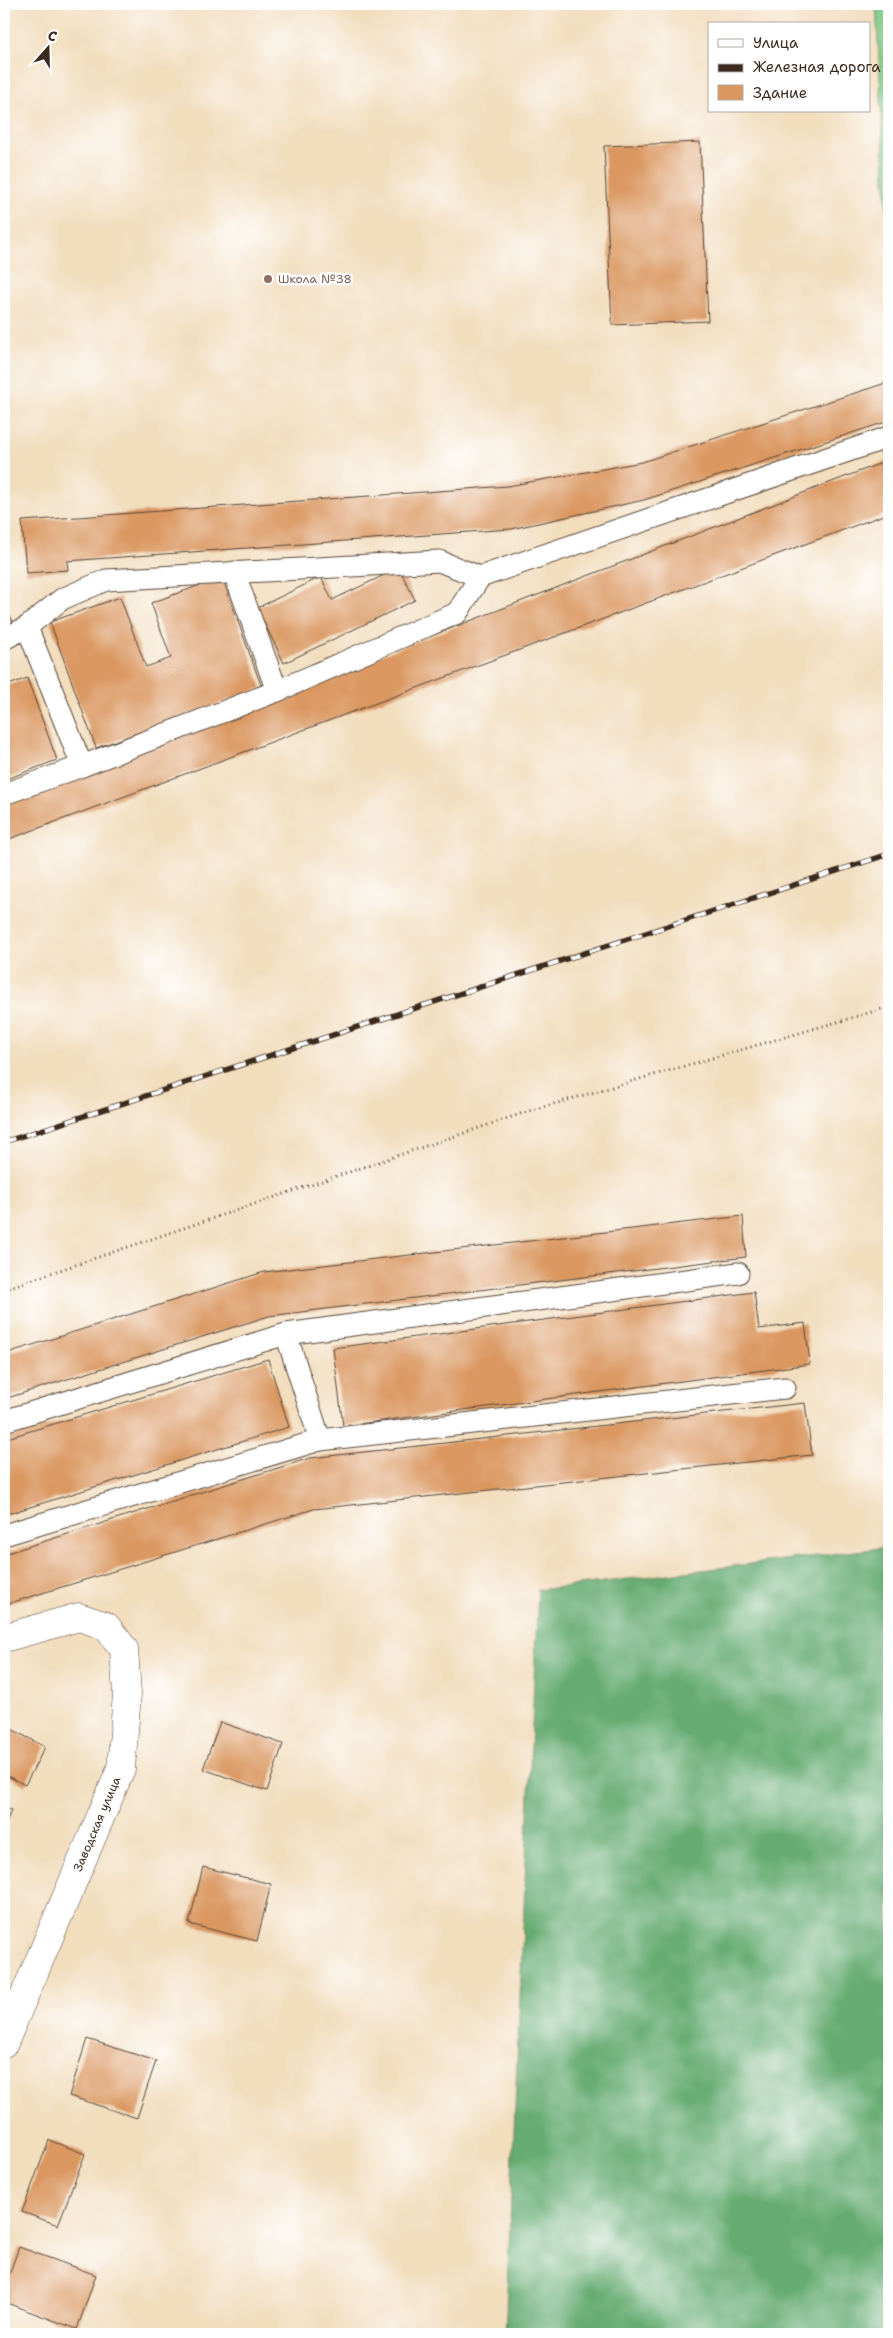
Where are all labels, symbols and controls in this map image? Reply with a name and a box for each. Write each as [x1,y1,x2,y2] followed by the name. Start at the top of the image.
[22,22,72,72] north arrow
[708,22,870,112] legend
[45,26,60,46] text: С
[753,33,799,53] text: Улица
[753,57,881,77] text: Железная дорога
[753,83,807,103] text: Здание
[278,271,352,287] place label: Школа №38
[262,273,274,285] marker: Школа №38
[70,1774,124,1874] street label: Заводская улица

